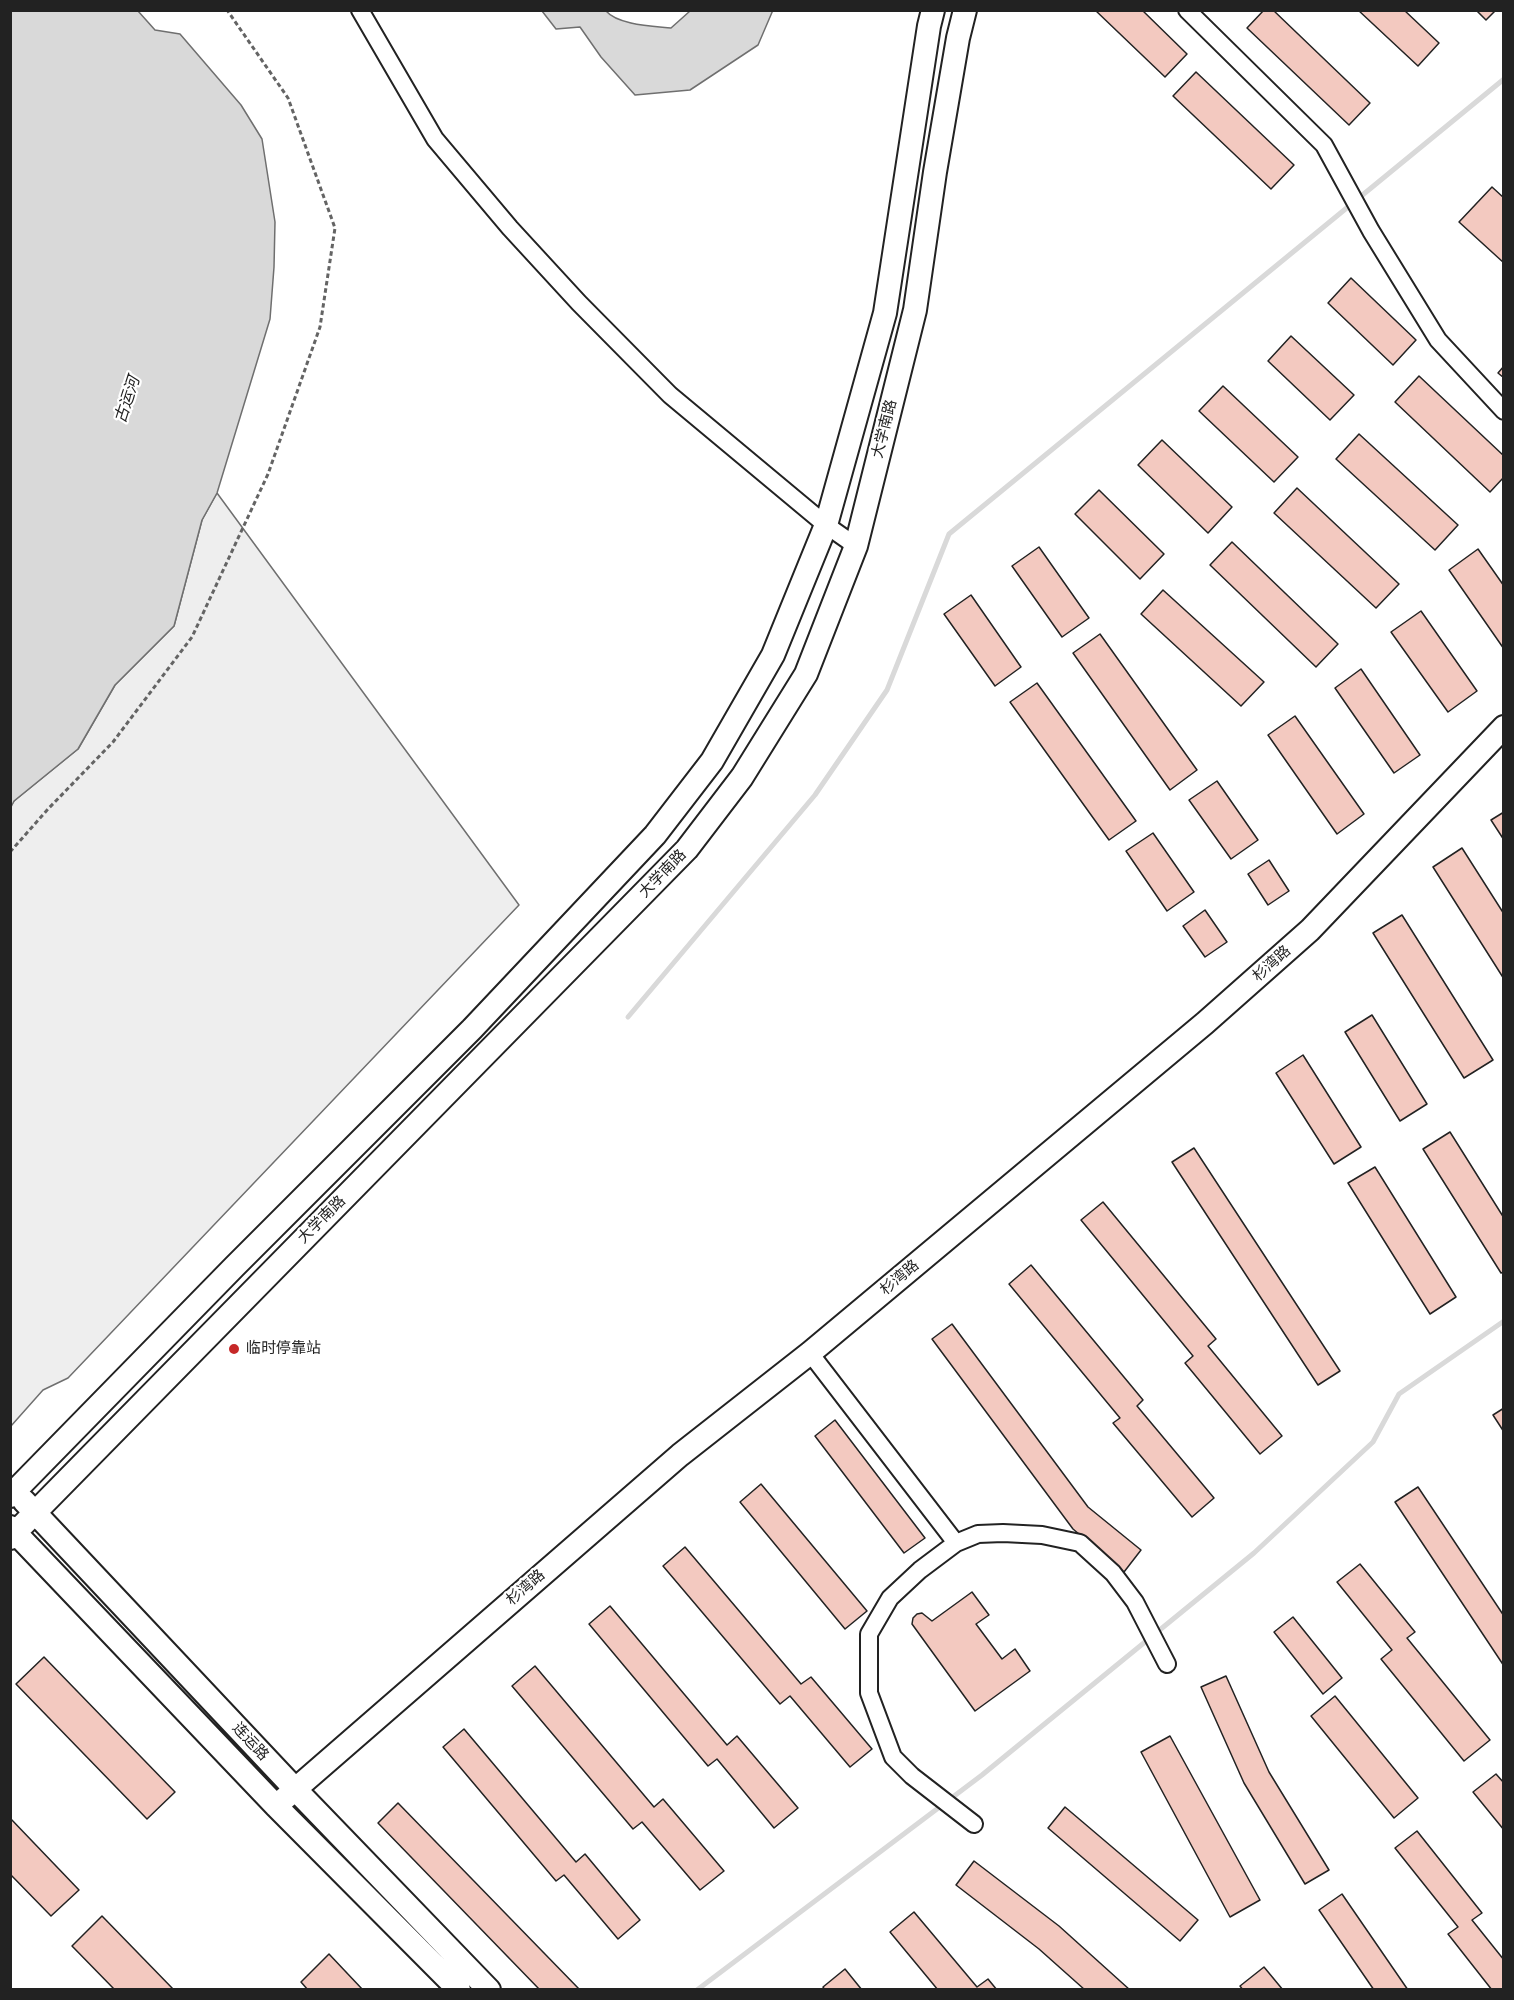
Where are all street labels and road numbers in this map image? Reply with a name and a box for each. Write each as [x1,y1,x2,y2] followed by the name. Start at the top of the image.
[869,398,901,460] street label: 大学南路
[636,846,690,902] street label: 大学南路
[1249,942,1295,986] street label: 杉湾路
[294,1192,350,1248] street label: 大学南路
[877,1257,923,1299] street label: 杉湾路
[503,1566,549,1610] street label: 杉湾路
[228,1719,272,1765] street label: 连运路

